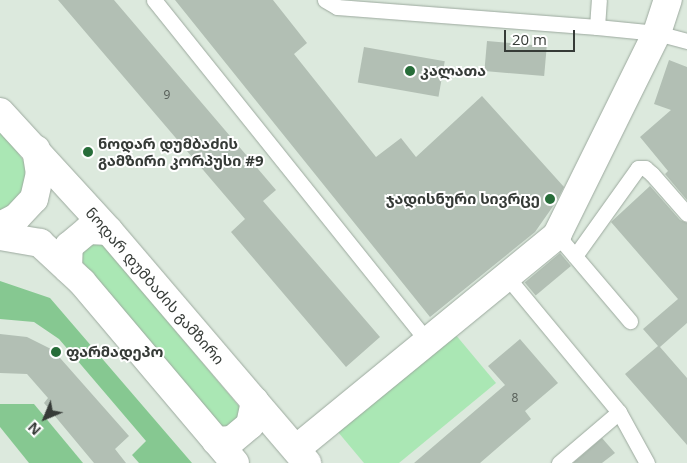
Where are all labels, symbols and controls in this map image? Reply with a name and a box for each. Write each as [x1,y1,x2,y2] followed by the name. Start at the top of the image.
[507,20,578,52] scale bar
[512,29,547,49] text: 20 m
[420,62,486,80] place label: კალათა
[404,65,416,77] marker: კალათა
[164,88,170,102] house number: 9
[98,134,263,169] place label: ნოდარ დუმბაძის გამზირი კორპუსი #9
[82,146,94,158] marker: ნოდარ დუმბაძის გამზირი კორპუსი #9
[386,190,540,208] place label: ჯადისნური სივრცე
[544,193,556,205] marker: ჯადისნური სივრცე
[82,204,228,368] street label: ნოდარ დუმბაძის გამზირი
[66,343,163,361] place label: ფარმადეპო
[50,346,62,358] marker: ფარმადეპო
[512,391,518,405] house number: 8
[20,393,70,443] north arrow
[23,418,45,440] text: N

